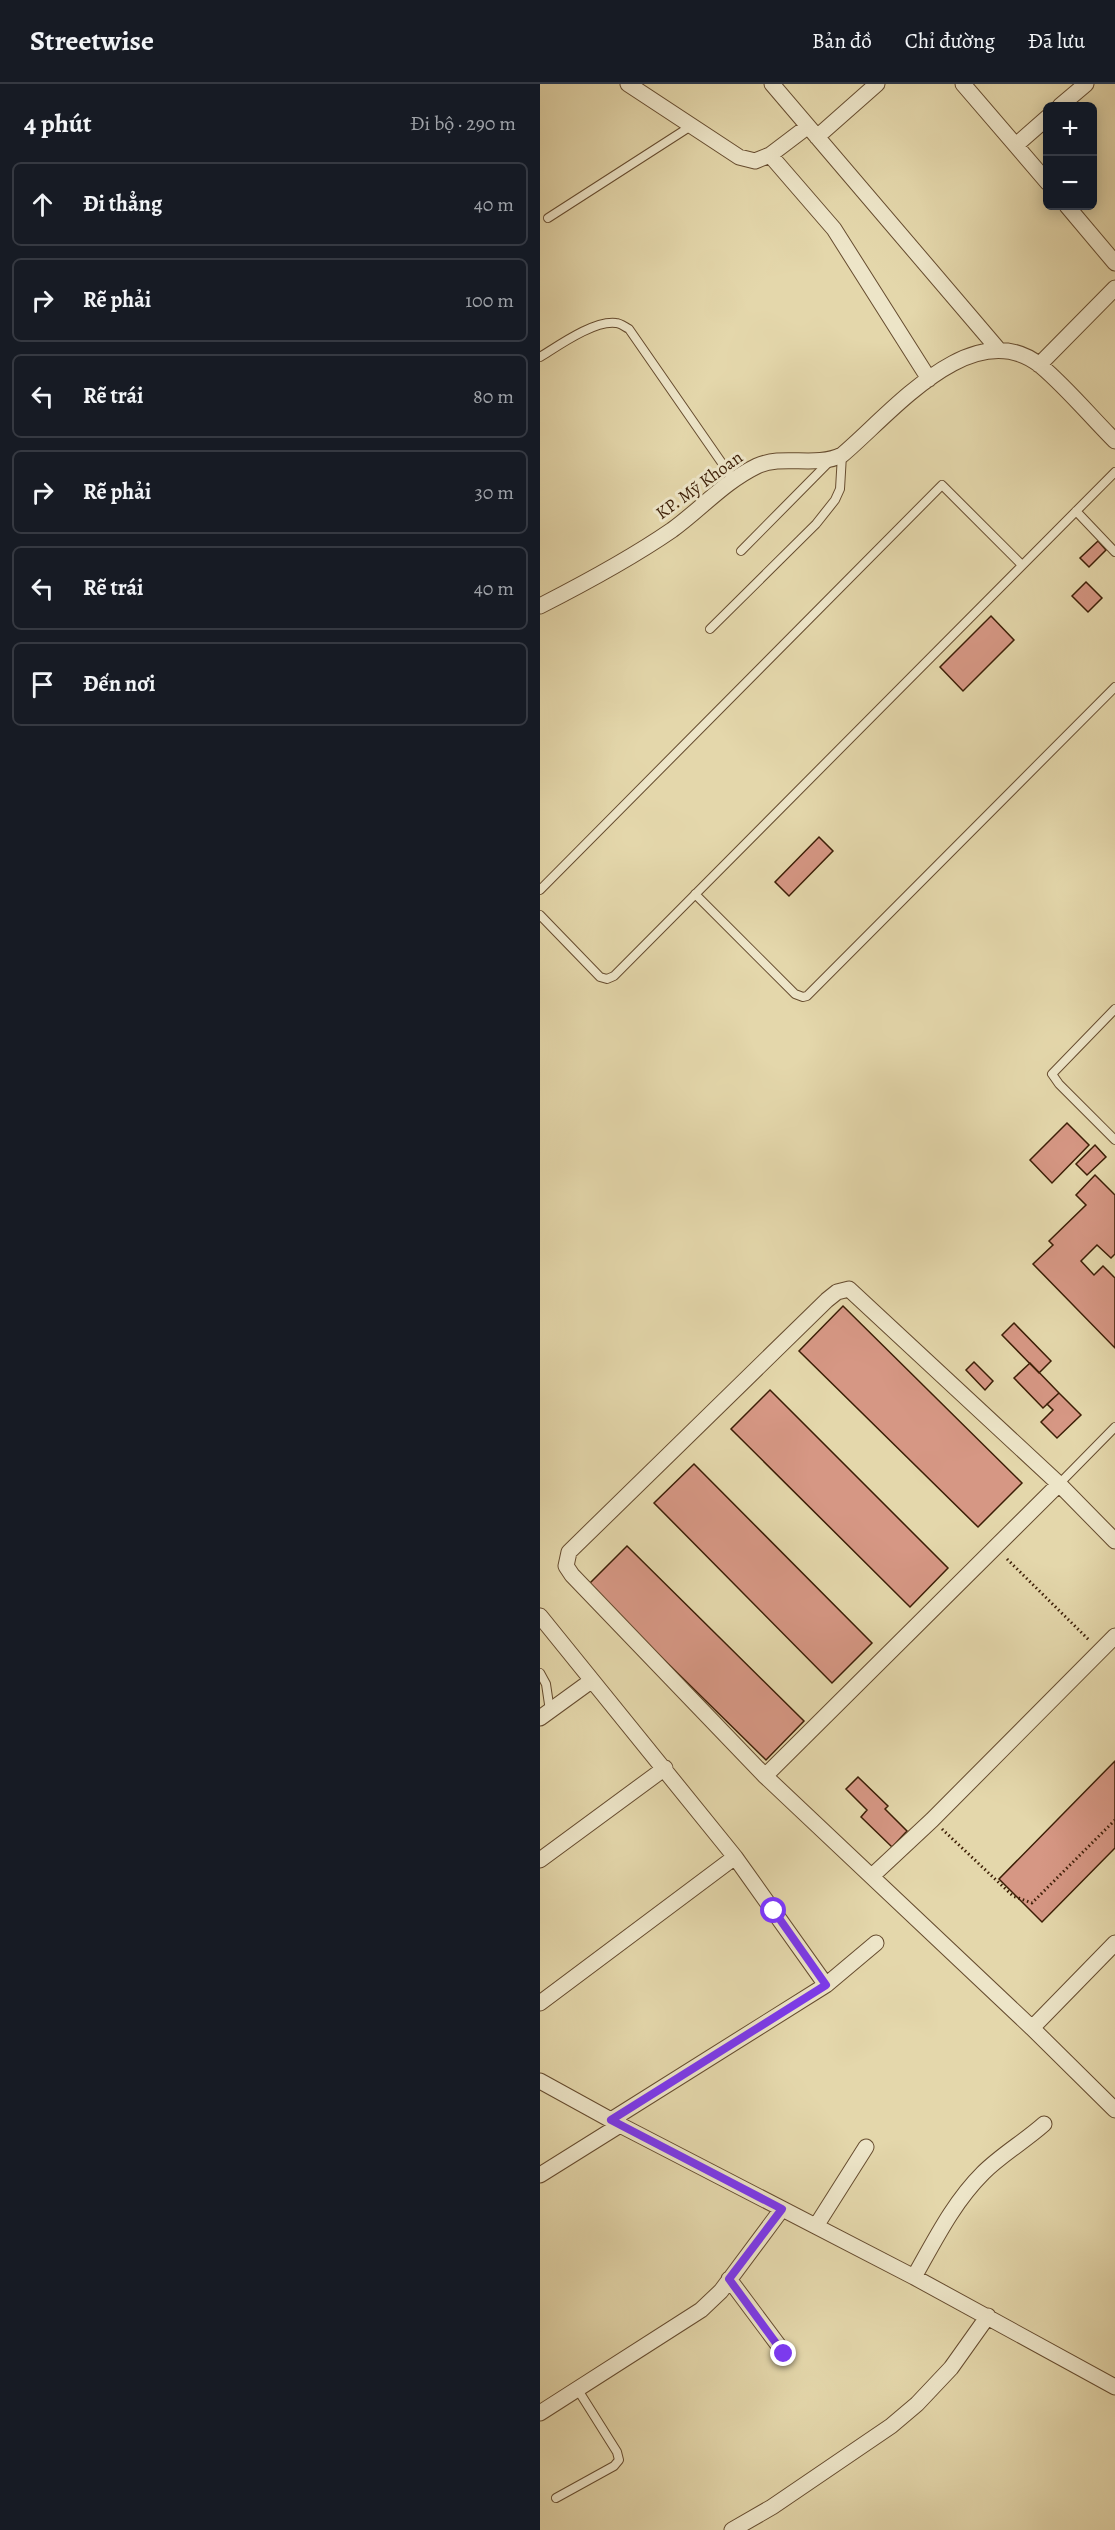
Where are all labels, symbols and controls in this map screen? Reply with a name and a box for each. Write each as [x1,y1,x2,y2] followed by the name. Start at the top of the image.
[30,22,154,60] text: Streetwise
[812,27,872,55] text: Bản đồ
[905,27,995,55] text: Chỉ đường
[1028,27,1085,55] text: Đã lưu
[1043,102,1097,210] map controls
[1043,102,1097,156] button: +
[24,106,92,141] text: 4 phút
[410,110,516,137] text: Đi bộ · 290 m
[1043,156,1097,210] button: −
[26,188,59,221] icon: ahead
[83,189,162,219] text: Đi thẳng
[474,191,514,218] text: 40 m
[26,284,59,317] icon: right
[83,285,151,315] text: Rẽ phải
[465,287,514,314] text: 100 m
[26,380,59,413] icon: left
[83,381,144,411] text: Rẽ trái
[473,383,514,410] text: 80 m
[651,445,747,525] street label: KP. Mỹ Khoan
[26,476,59,509] icon: right
[83,477,151,507] text: Rẽ phải
[474,479,514,506] text: 30 m
[26,572,59,605] icon: left
[83,573,144,603] text: Rẽ trái
[474,575,514,602] text: 40 m
[26,668,59,701] icon: arrive
[83,669,155,699] text: Đến nơi
[760,1897,786,1923] route start
[770,2340,796,2366] route end

